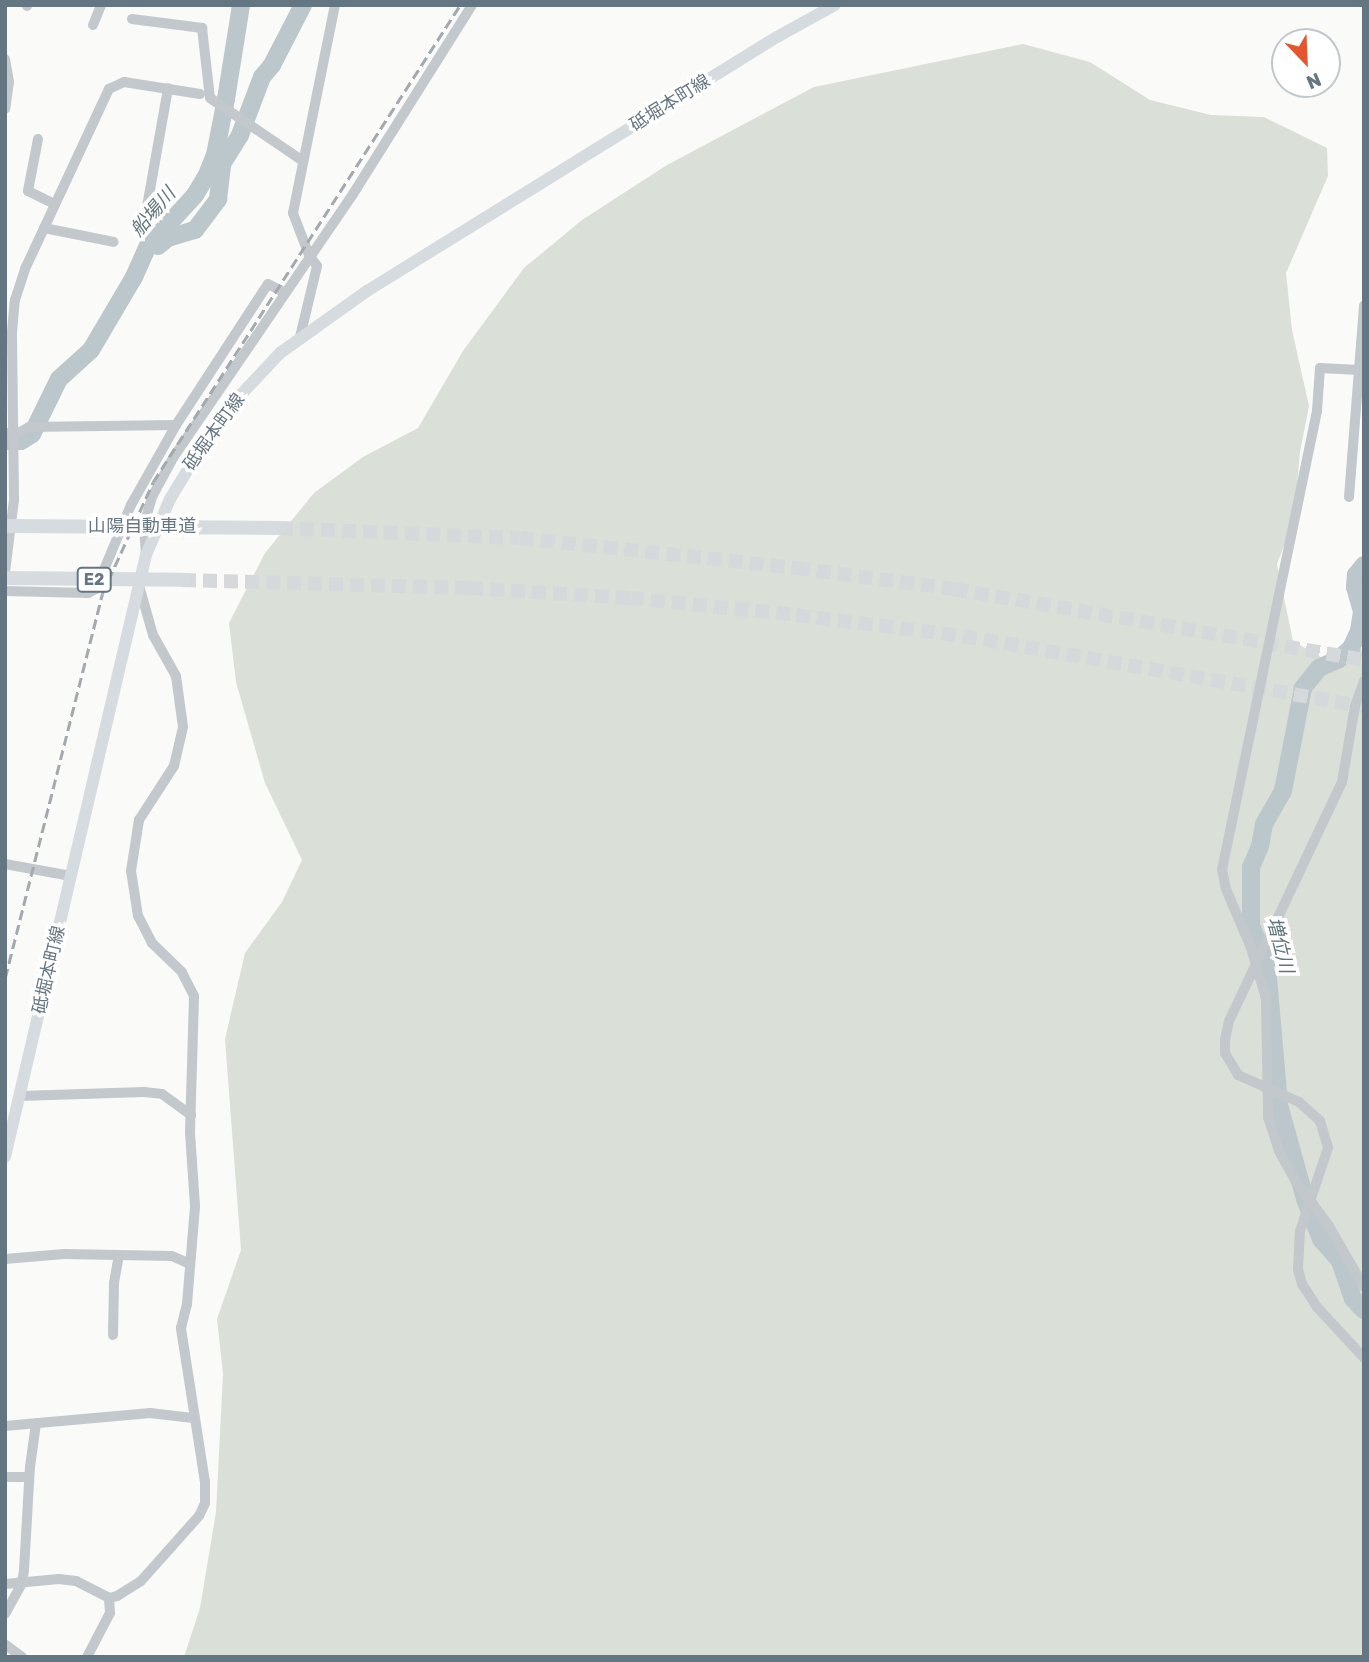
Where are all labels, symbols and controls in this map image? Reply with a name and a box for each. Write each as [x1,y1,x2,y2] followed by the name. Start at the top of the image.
[1271,28,1341,98] north arrow
[1303,68,1324,94] text: N
[626,70,714,136] street label: 砥堀本町線
[126,183,180,241] water label: 船場川
[179,389,249,475] street label: 砥堀本町線
[88,515,196,537] street label: 山陽自動車道
[76,568,112,593] road number: E2
[1262,915,1298,975] water label: 増位川
[28,924,70,1016] street label: 砥堀本町線

